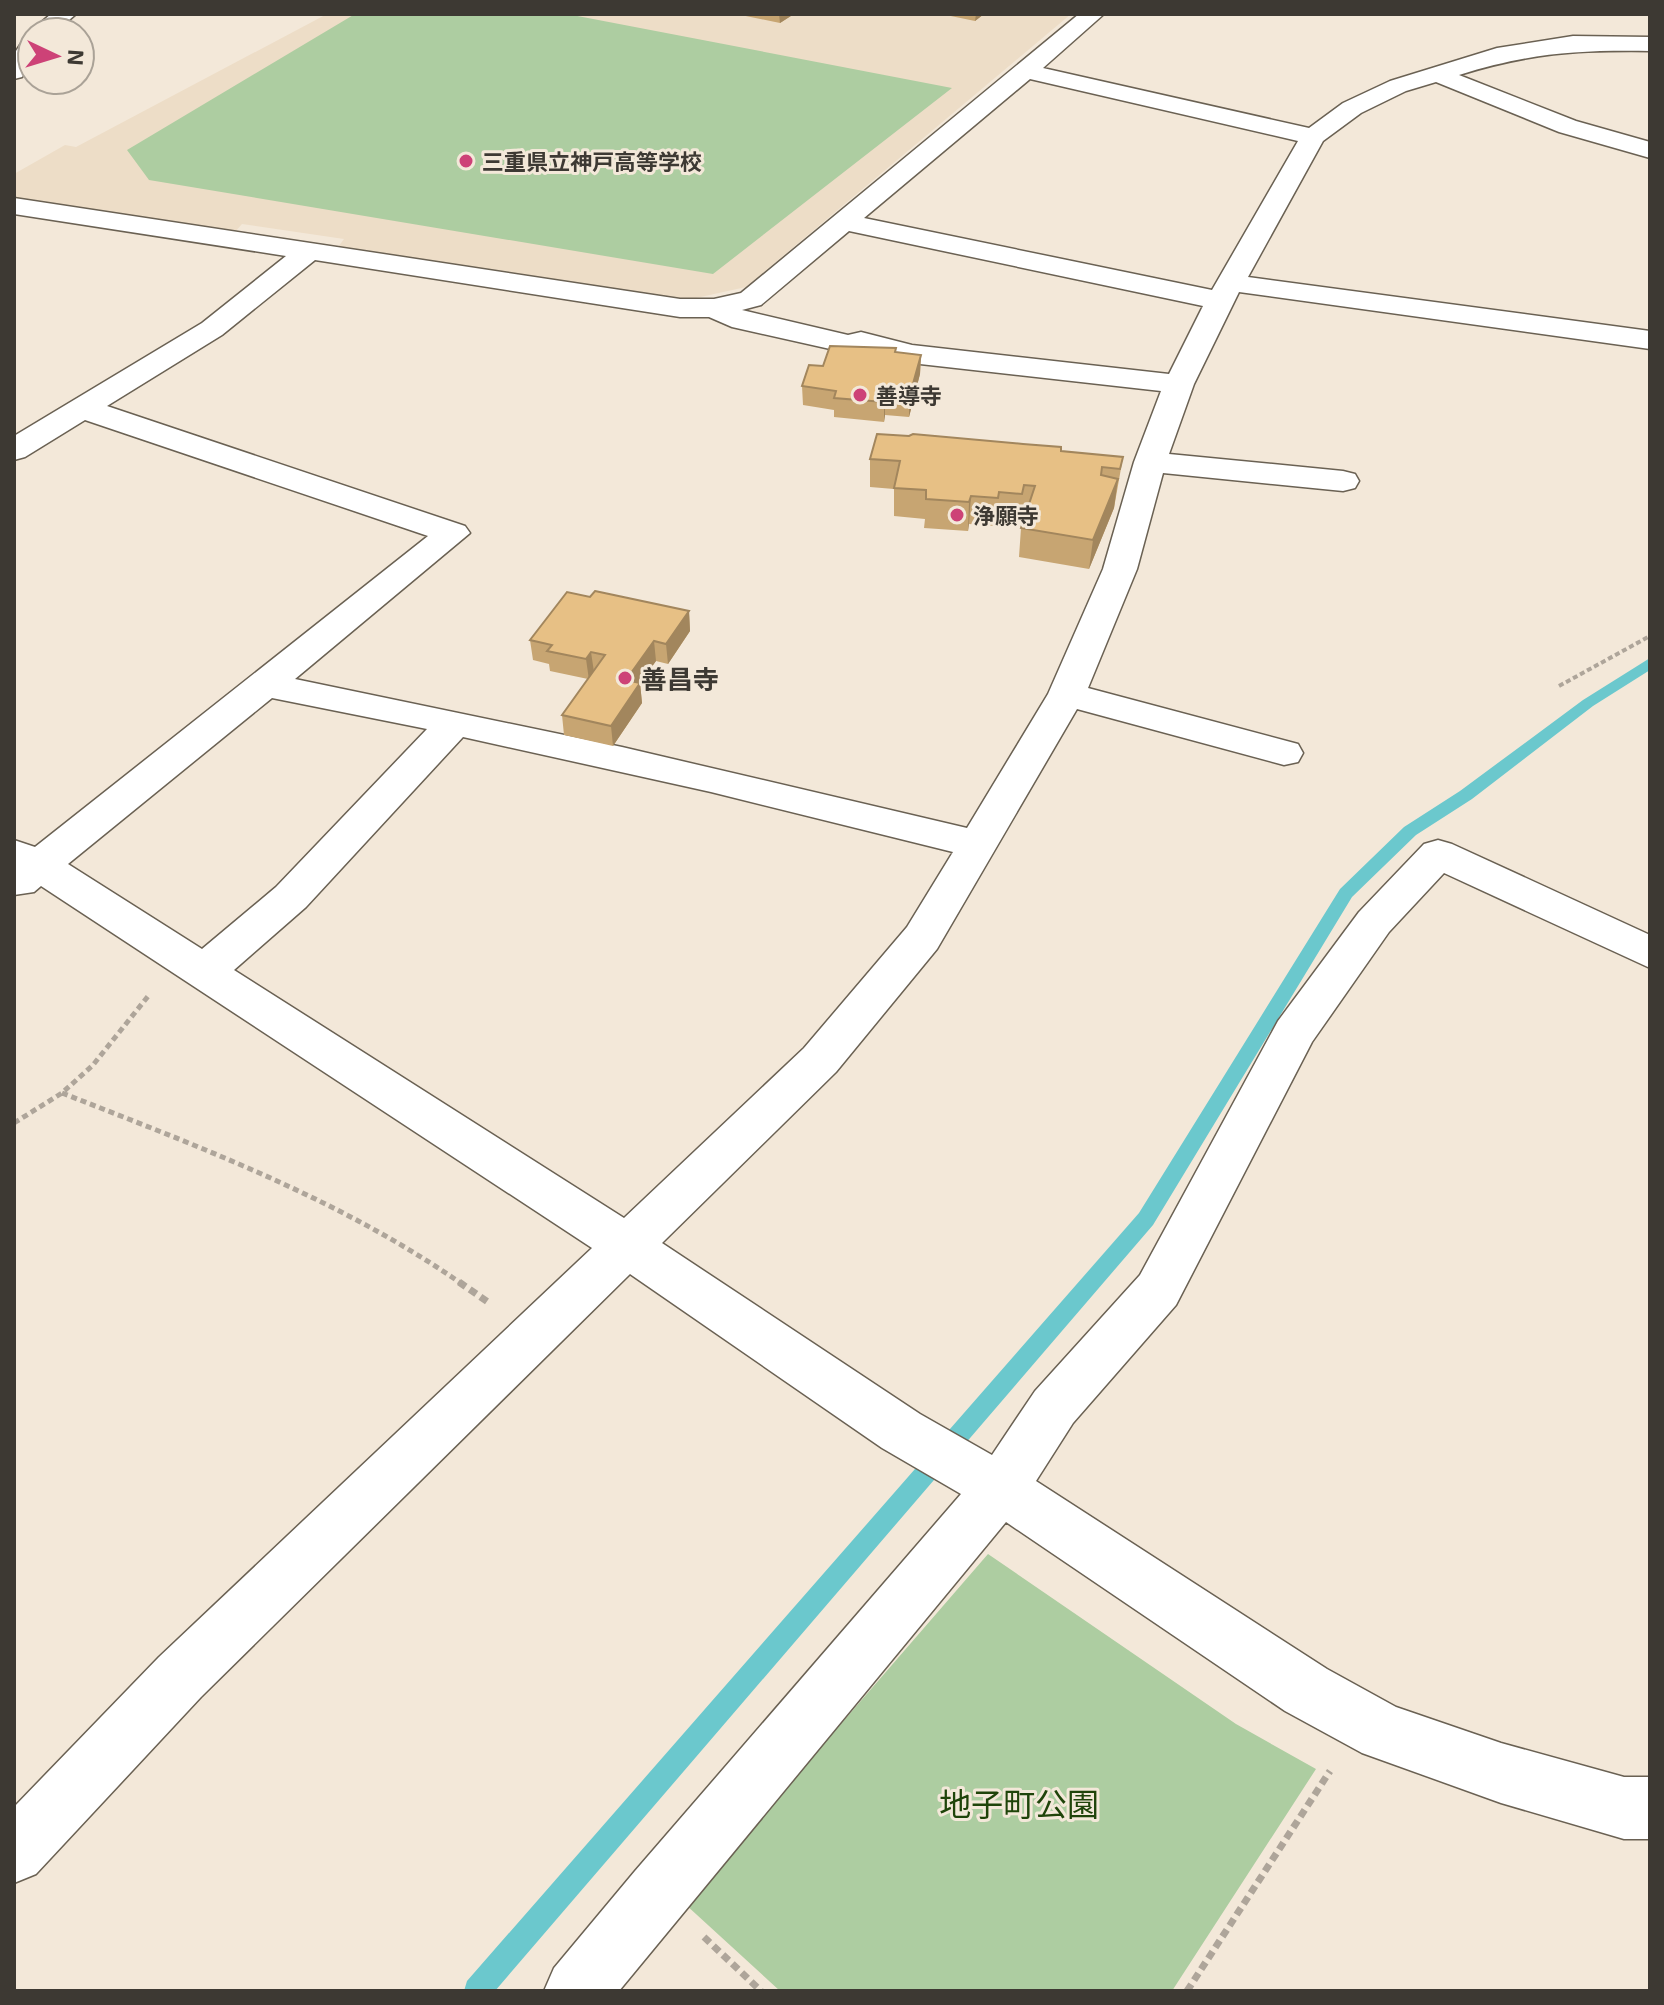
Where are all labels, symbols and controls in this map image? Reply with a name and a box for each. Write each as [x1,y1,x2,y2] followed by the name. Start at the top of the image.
[16,16,96,96] north arrow
[63,49,90,66] text: N
[482,148,702,174] place label: 三重県立神戸高等学校
[457,152,475,170] marker: 三重県立神戸高等学校
[876,382,942,408] place label: 善導寺
[851,386,869,404] marker: 善導寺
[973,502,1039,528] place label: 浄願寺
[948,506,966,524] marker: 浄願寺
[641,663,719,694] place label: 善昌寺
[616,669,634,687] marker: 善昌寺
[939,1784,1099,1822] park label: 地子町公園

